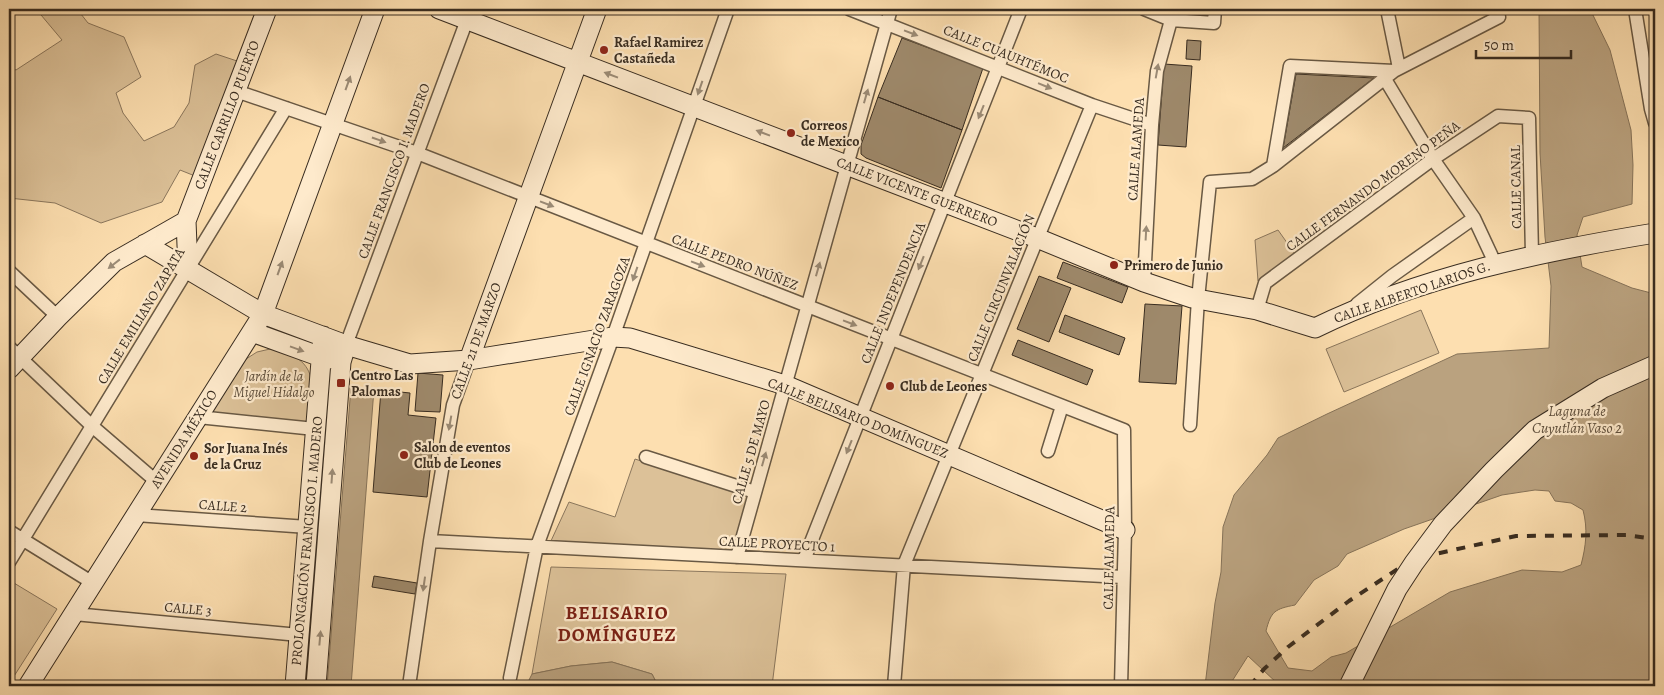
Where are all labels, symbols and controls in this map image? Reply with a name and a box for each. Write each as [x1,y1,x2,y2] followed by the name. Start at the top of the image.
[940,20,1072,88] street label: CALLE CUAUHTÉMOC
[1476,28,1572,60] scale bar
[904,29,919,37] one-way arrow
[614,33,704,68] place label: Rafael Ramirez Castañeda
[1484,35,1514,55] text: 50 m
[190,37,264,192] street label: CALLE CARRILLO PUERTO
[598,44,610,56] marker: Rafael Ramirez Castañeda
[1154,63,1162,79] one-way arrow
[604,71,619,78] one-way arrow
[345,75,352,90] one-way arrow
[353,80,435,261] street label: CALLE FRANCISCO I. MADERO
[696,81,704,96] one-way arrow
[1038,82,1052,90] one-way arrow
[863,88,871,103] one-way arrow
[1123,96,1149,201] street label: CALLE ALAMEDA
[977,105,985,120] one-way arrow
[801,116,859,151] place label: Correos de Mexico
[1282,116,1465,256] street label: CALLE FERNANDO MORENO PEÑA
[785,127,797,139] marker: Correos de Mexico
[755,129,770,137] one-way arrow
[372,137,387,145] one-way arrow
[1506,144,1526,229] street label: CALLE CANAL
[834,152,1001,232] street label: CALLE VICENTE GUERRERO
[540,201,554,209] one-way arrow
[963,211,1039,365] street label: CALLE CIRCUNVALACIÓN
[856,219,930,367] street label: CALLE INDEPENDENCIA
[1143,225,1151,241] one-way arrow
[669,229,801,295] street label: CALLE PEDRO NÚÑEZ
[93,244,190,388] street label: CALLE EMILIANO ZAPATA
[559,253,635,418] street label: CALLE IGNACIO ZARAGOZA
[917,256,925,271] one-way arrow
[1124,256,1223,275] place label: Primero de Junio
[1331,256,1493,328] street label: CALLE ALBERTO LARIOS G.
[108,258,121,269] one-way arrow
[1108,259,1120,271] marker: Primero de Junio
[276,260,284,275] one-way arrow
[691,260,706,268] one-way arrow
[814,262,822,277] one-way arrow
[631,267,638,282] one-way arrow
[446,280,506,402] street label: CALLE 21 DE MARZO
[843,319,857,327] one-way arrow
[290,346,305,353] one-way arrow
[351,366,414,401] place label: Centro Las Palomas
[234,367,315,402] park label: Jardín de la Miguel Hidalgo
[765,373,951,463] street label: CALLE BELISARIO DOMÍNGUEZ
[335,377,347,389] marker: Centro Las Palomas
[900,377,988,396] place label: Club de Leones
[884,380,896,392] marker: Club de Leones
[146,386,222,493] street label: AVENIDA MÉXICO
[727,397,775,506] street label: CALLE 5 DE MAYO
[1532,401,1622,438] water label: Laguna de Cuyutlán Vaso 2
[287,415,327,667] street label: PROLONGACIÓN FRANCISCO I. MADERO
[445,416,453,432] one-way arrow
[414,438,511,473] place label: Salon de eventos Club de Leones
[204,439,288,474] place label: Sor Juana Inés de la Cruz
[844,440,852,454] one-way arrow
[398,449,410,461] marker: Salon de eventos Club de Leones
[188,450,200,462] marker: Sor Juana Inés de la Cruz
[761,452,769,467] one-way arrow
[329,467,337,483] one-way arrow
[198,495,248,517] street label: CALLE 2
[1099,505,1119,610] street label: CALLE ALAMEDA
[718,531,836,557] street label: CALLE PROYECTO 1
[420,576,428,592] one-way arrow
[164,597,213,621] street label: CALLE 3
[557,600,677,648] district label: BELISARIO DOMÍNGUEZ
[316,629,324,645] one-way arrow

